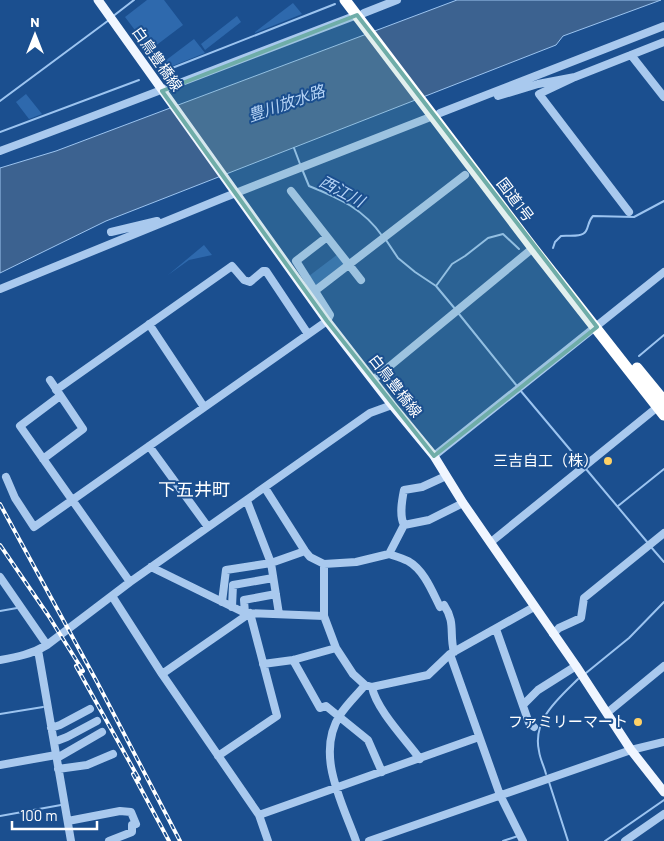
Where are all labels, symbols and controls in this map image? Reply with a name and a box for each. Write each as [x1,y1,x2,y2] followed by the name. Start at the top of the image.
[10,10,60,60] north arrow
[30,13,40,30] text: N
[129,23,187,94] street label: 白鳥豊橋線
[245,80,329,125] water label: 豊川放水路
[317,171,370,211] water label: 西江川
[493,174,538,225] street label: 国道1号
[366,350,426,420] street label: 白鳥豊橋線
[493,451,598,469] place label: 三吉自工（株）
[602,455,614,467] marker: 三吉自工（株）
[158,478,230,500] district label: 下五井町
[508,712,628,730] place label: ファミリーマート
[632,716,644,728] marker: ファミリーマート
[12,798,98,830] scale bar
[20,806,58,824] text: 100 m

